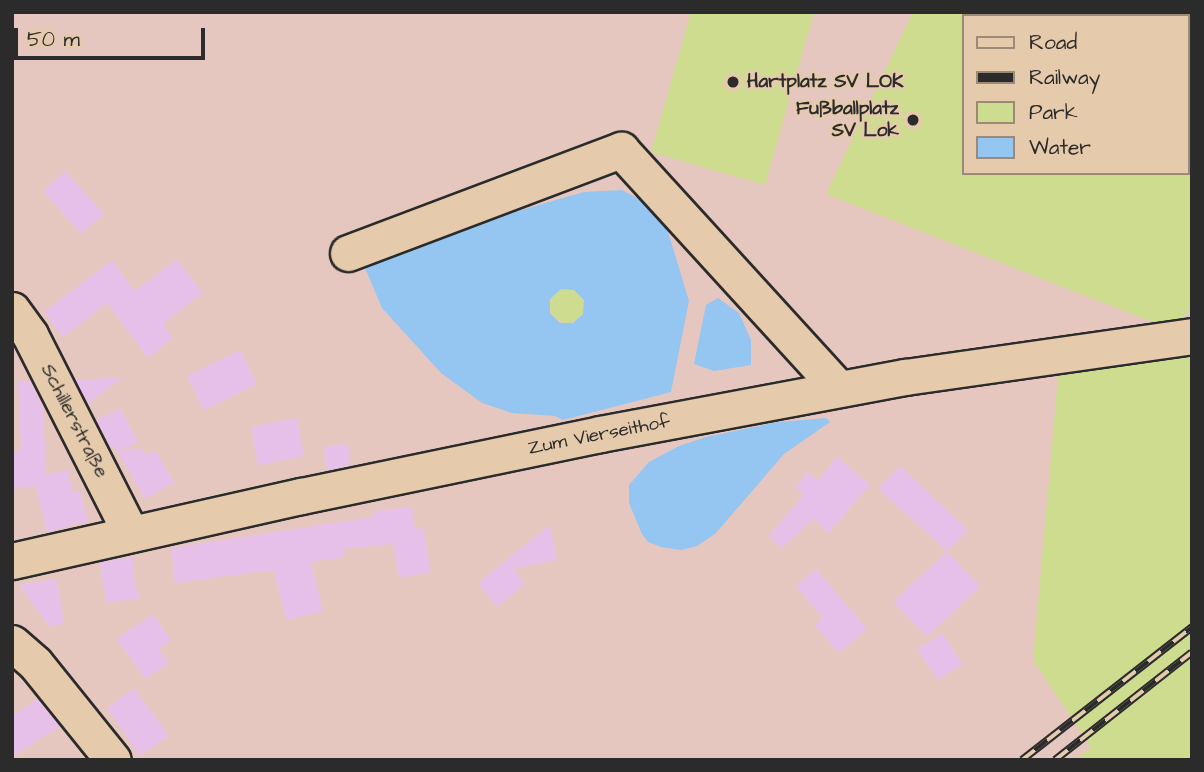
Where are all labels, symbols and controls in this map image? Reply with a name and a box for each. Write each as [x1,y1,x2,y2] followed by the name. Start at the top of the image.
[18,14,208,58] scale bar
[962,14,1190,175] legend
[27,25,80,54] text: 50 m
[1029,28,1077,57] text: Road
[1029,63,1100,92] text: Railway
[747,71,903,93] place label: Hartplatz SV LOK
[725,74,741,90] marker: Hartplatz SV LOK
[796,98,899,142] place label: Fußballplatz SV Lok
[1029,98,1078,127] text: Park
[905,112,921,128] marker: Fußballplatz SV Lok
[1029,133,1091,162] text: Water
[36,360,112,482] street label: Schillerstraße
[526,410,672,460] street label: Zum Vierseithof

